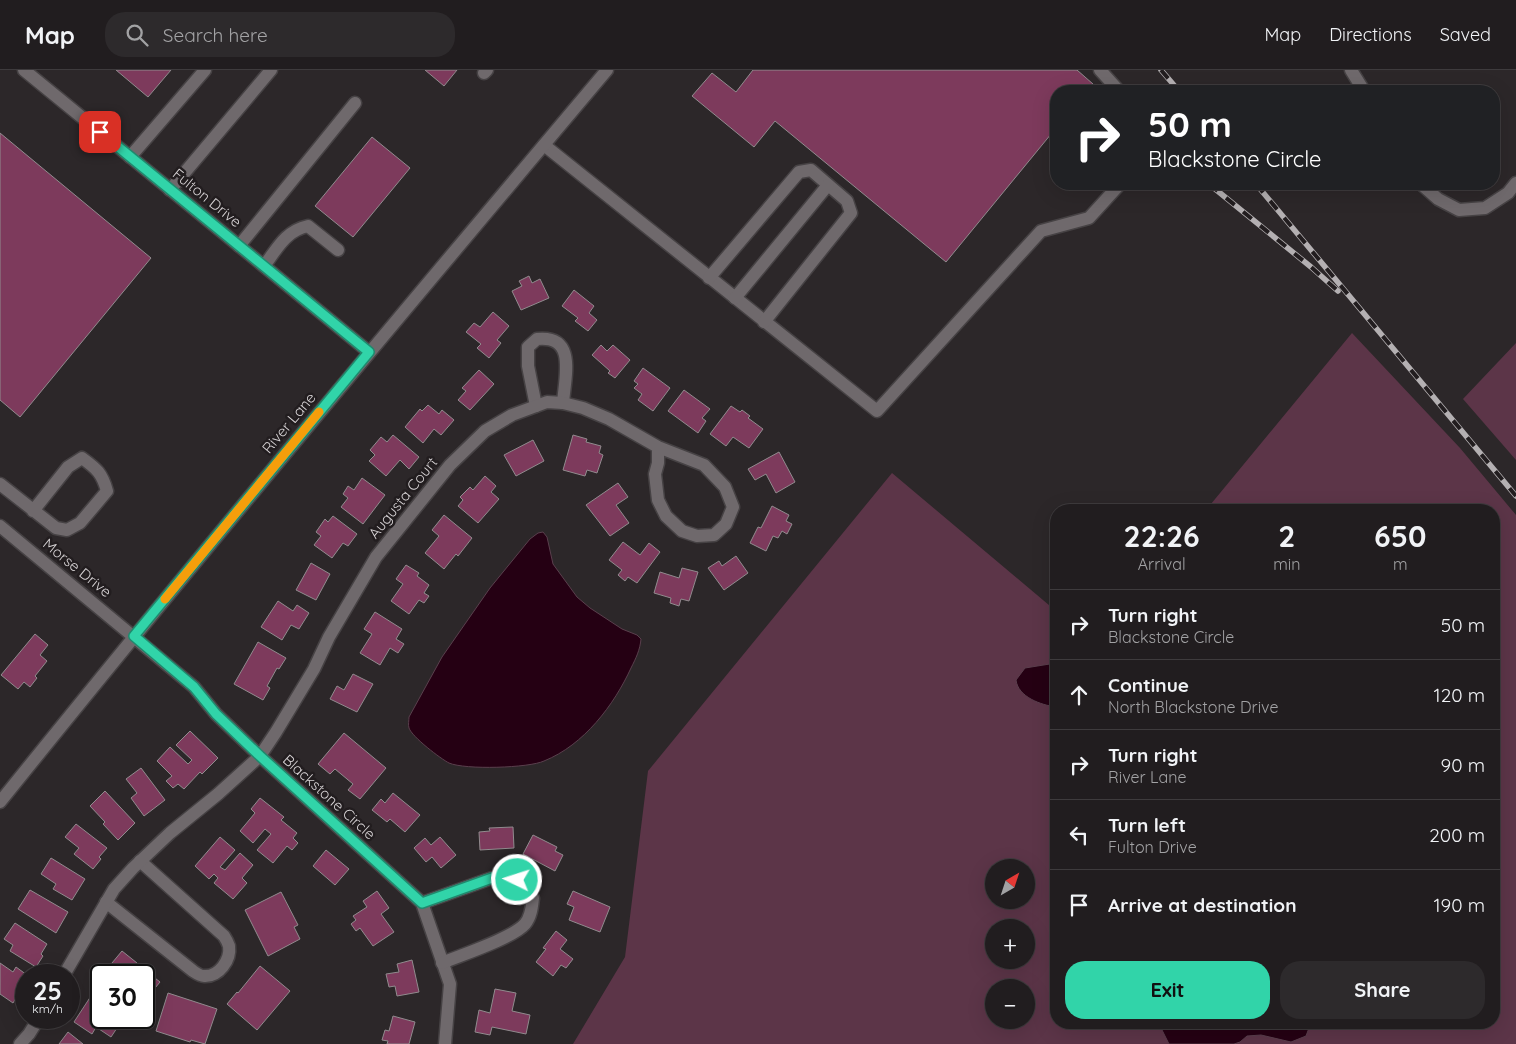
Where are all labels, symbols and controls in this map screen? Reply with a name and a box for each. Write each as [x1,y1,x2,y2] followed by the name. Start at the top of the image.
[105,12,455,57] search box
[25,20,75,50] text: Map
[123,21,151,49] icon: search
[163,23,268,47] text: Search here
[1264,23,1301,46] text: Map
[1329,23,1412,46] text: Directions
[1440,23,1491,46] text: Saved
[1148,102,1232,146] text: 50 m
[1065,105,1130,170] icon: right
[79,111,121,153] pin
[86,118,114,146] icon: arrive
[1148,145,1322,173] text: Blackstone Circle
[169,164,246,231] street label: Fulton Drive
[258,388,320,457] street label: River Lane
[364,453,441,542] street label: Augusta Court
[1124,517,1200,555] text: 22:26
[1278,517,1295,555] text: 2
[1374,517,1426,555] text: 650
[39,534,116,601] street label: Morse Drive
[1138,554,1186,574] text: Arrival
[1273,554,1300,574] text: min
[1393,554,1408,574] text: m
[1108,603,1197,627] text: Turn right
[1065,611,1093,639] icon: right
[1441,613,1485,637] text: 50 m
[1108,627,1234,647] text: Blackstone Circle
[1108,673,1189,697] text: Continue
[1065,681,1093,709] icon: ahead
[1434,683,1485,707] text: 120 m
[1108,697,1279,717] text: North Blackstone Drive
[1108,743,1197,767] text: Turn right
[279,750,380,843] street label: Blackstone Circle
[1065,751,1093,779] icon: right
[1441,753,1485,777] text: 90 m
[1108,767,1187,787] text: River Lane
[1108,813,1186,837] text: Turn left
[1065,821,1093,849] icon: left
[1429,823,1485,847] text: 200 m
[1108,837,1197,857] text: Fulton Drive
[490,853,542,905] position arrow
[985,859,1035,909] north arrow
[985,859,1035,1029] map controls
[1065,891,1093,919] icon: arrive
[1108,893,1297,917] text: Arrive at destination
[1434,893,1485,917] text: 190 m
[985,919,1035,969] button: +
[1065,961,1270,1019] button: Exit
[1280,961,1485,1019] button: Share
[90,964,155,1029] speed limit sign: 30
[33,975,62,1006] text: 25
[985,979,1035,1029] button: −
[32,1001,63,1016] text: km/h

